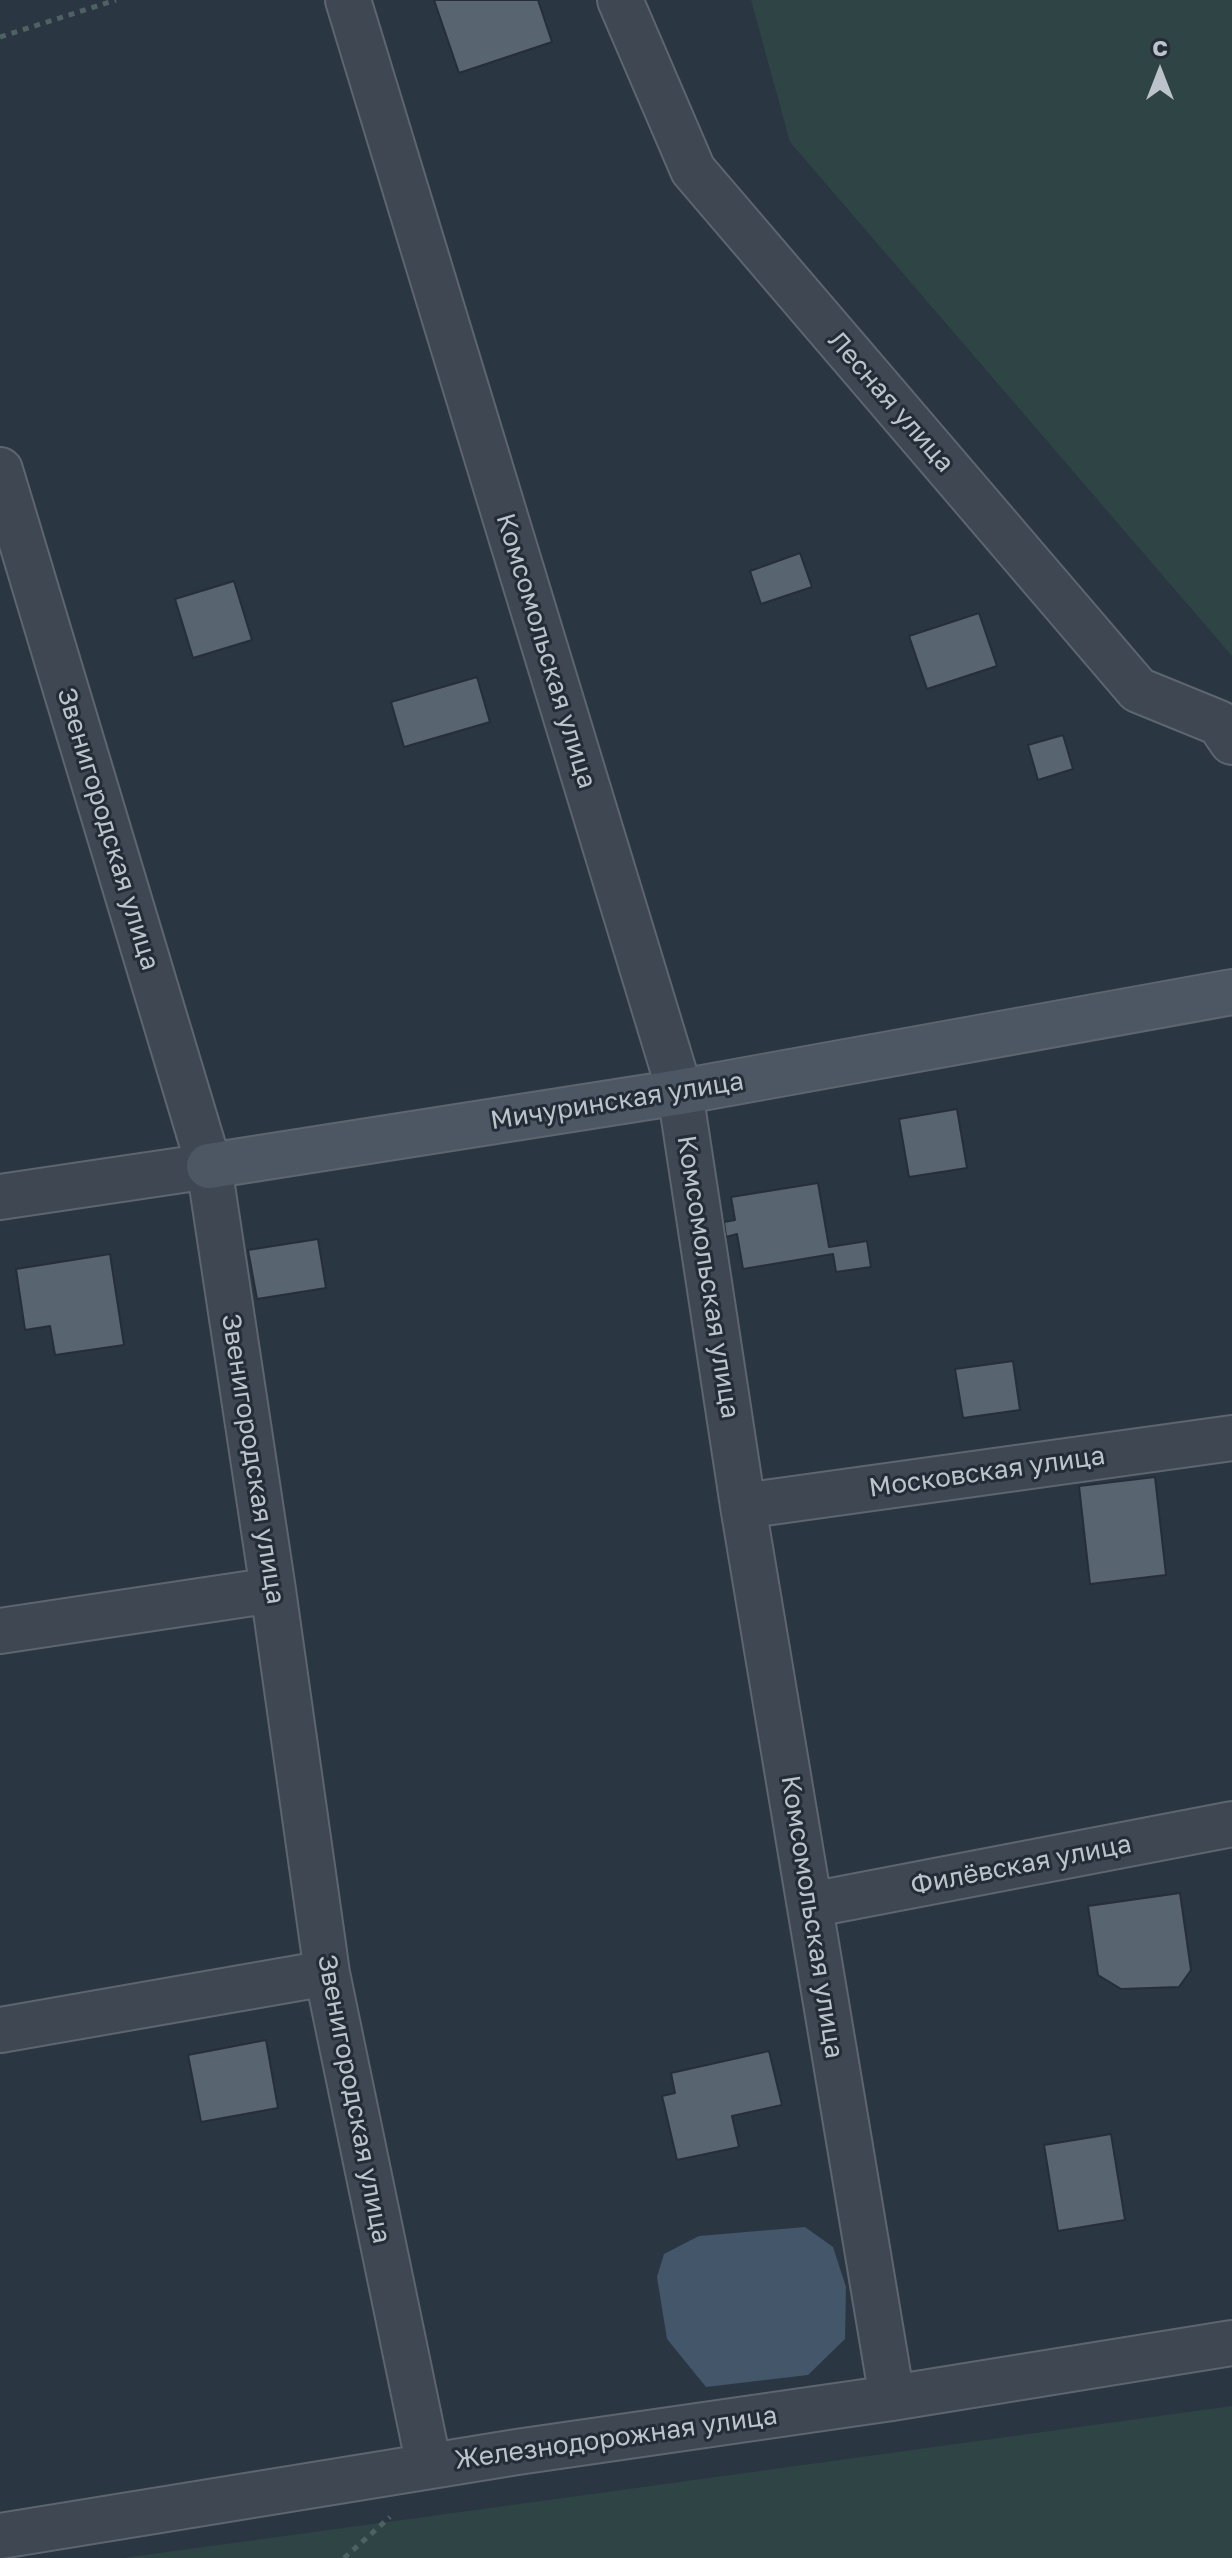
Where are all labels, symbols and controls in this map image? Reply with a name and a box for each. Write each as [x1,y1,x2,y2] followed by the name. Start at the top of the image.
[1120,32,1200,112] north arrow
[1152,34,1168,61] text: С
[822,325,960,479] street label: Лесная улица
[489,510,603,792] street label: Комсомольская улица
[50,684,166,974] street label: Звенигородская улица
[488,1066,746,1136] street label: Мичуринская улица
[670,1133,746,1421] street label: Комсомольская улица
[215,1312,291,1606] street label: Звенигородская улица
[867,1440,1107,1504] street label: Московская улица
[774,1773,850,2061] street label: Комсомольская улица
[908,1828,1134,1902] street label: Филёвская улица
[311,1952,397,2246] street label: Звенигородская улица
[453,2400,779,2476] street label: Железнодорожная улица

